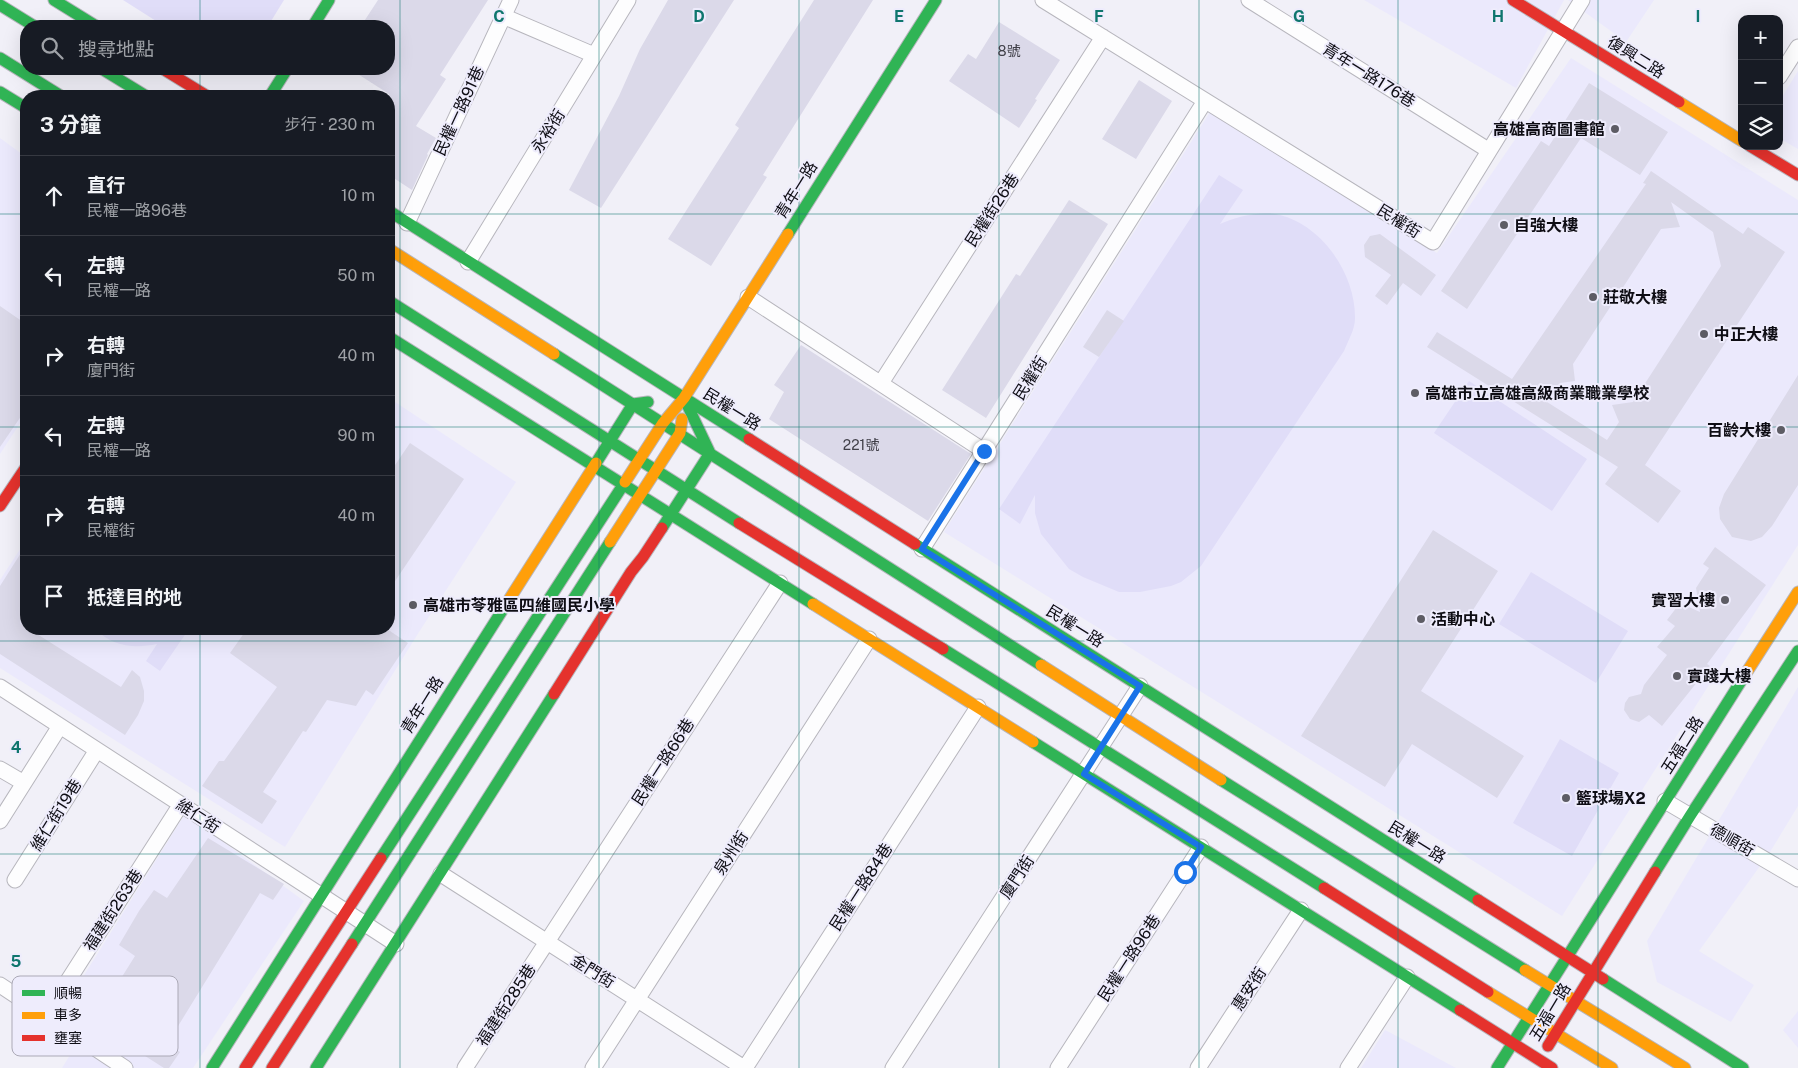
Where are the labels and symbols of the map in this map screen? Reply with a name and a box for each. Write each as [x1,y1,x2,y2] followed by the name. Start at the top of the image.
[493,7,505,26] text: C
[693,7,705,26] text: D
[894,7,904,26] text: E
[1094,7,1104,26] text: F
[1293,7,1305,26] text: G
[1492,7,1504,26] text: H
[1696,7,1700,26] text: I
[1604,32,1668,82] street label: 復興二路
[1319,39,1419,111] street label: 青年一路176巷
[997,43,1021,59] house number: 8號
[430,63,488,159] street label: 民權一路91巷
[527,106,569,156] street label: 永裕街
[1493,120,1605,139] place label: 高雄高商圖書館
[1609,123,1621,135] marker: 高雄高商圖書館
[771,158,821,222] street label: 青年一路
[961,170,1023,250] street label: 民權街26巷
[1374,200,1424,242] street label: 民權街
[1514,216,1578,235] place label: 自強大樓
[1498,219,1510,231] marker: 自強大樓
[1603,288,1667,307] place label: 莊敬大樓
[1587,291,1599,303] marker: 莊敬大樓
[1714,325,1778,344] place label: 中正大樓
[1698,328,1710,340] marker: 中正大樓
[1009,353,1051,403] street label: 民權街
[700,384,764,434] street label: 民權一路
[1425,384,1650,403] place label: 高雄市立高雄高級商業職業學校
[1409,387,1421,399] marker: 高雄市立高雄高級商業職業學校
[1707,421,1771,440] place label: 百齡大樓
[1775,424,1787,436] marker: 百齡大樓
[843,437,879,453] house number: 221號
[973,440,996,463] route end
[1651,591,1715,610] place label: 實習大樓
[1719,594,1731,606] marker: 實習大樓
[423,596,615,615] place label: 高雄市苓雅區四維國民小學
[407,599,419,611] marker: 高雄市苓雅區四維國民小學
[1043,601,1107,651] street label: 民權一路
[1431,610,1495,629] place label: 活動中心
[1415,613,1427,625] marker: 活動中心
[1687,667,1751,686] place label: 實踐大樓
[1671,670,1683,682] marker: 實踐大樓
[397,673,447,737] street label: 青年一路
[1657,713,1707,777] street label: 五福二路
[628,715,698,809] street label: 民權一路66巷
[11,738,22,757] text: 4
[27,776,85,854] street label: 維仁街19巷
[1576,789,1646,808] place label: 籃球場X2
[1560,792,1572,804] marker: 籃球場X2
[173,795,223,837] street label: 維仁街
[1385,817,1449,867] street label: 民權一路
[1706,820,1758,860] street label: 德順街
[710,828,752,878] street label: 泉州街
[826,840,896,934] street label: 民權一路84巷
[996,852,1038,902] street label: 廈門街
[1174,861,1197,884] route start
[80,866,146,954] street label: 福建街263巷
[1094,911,1164,1005] street label: 民權一路96巷
[568,950,618,992] street label: 金門街
[11,952,22,971] text: 5
[472,960,540,1050] street label: 福建街285巷
[1228,964,1270,1014] street label: 惠安街
[12,976,178,1056] legend
[1525,980,1575,1044] street label: 五福一路
[54,985,82,1001] text: 順暢
[54,1007,82,1023] text: 車多
[54,1030,82,1046] text: 壅塞

